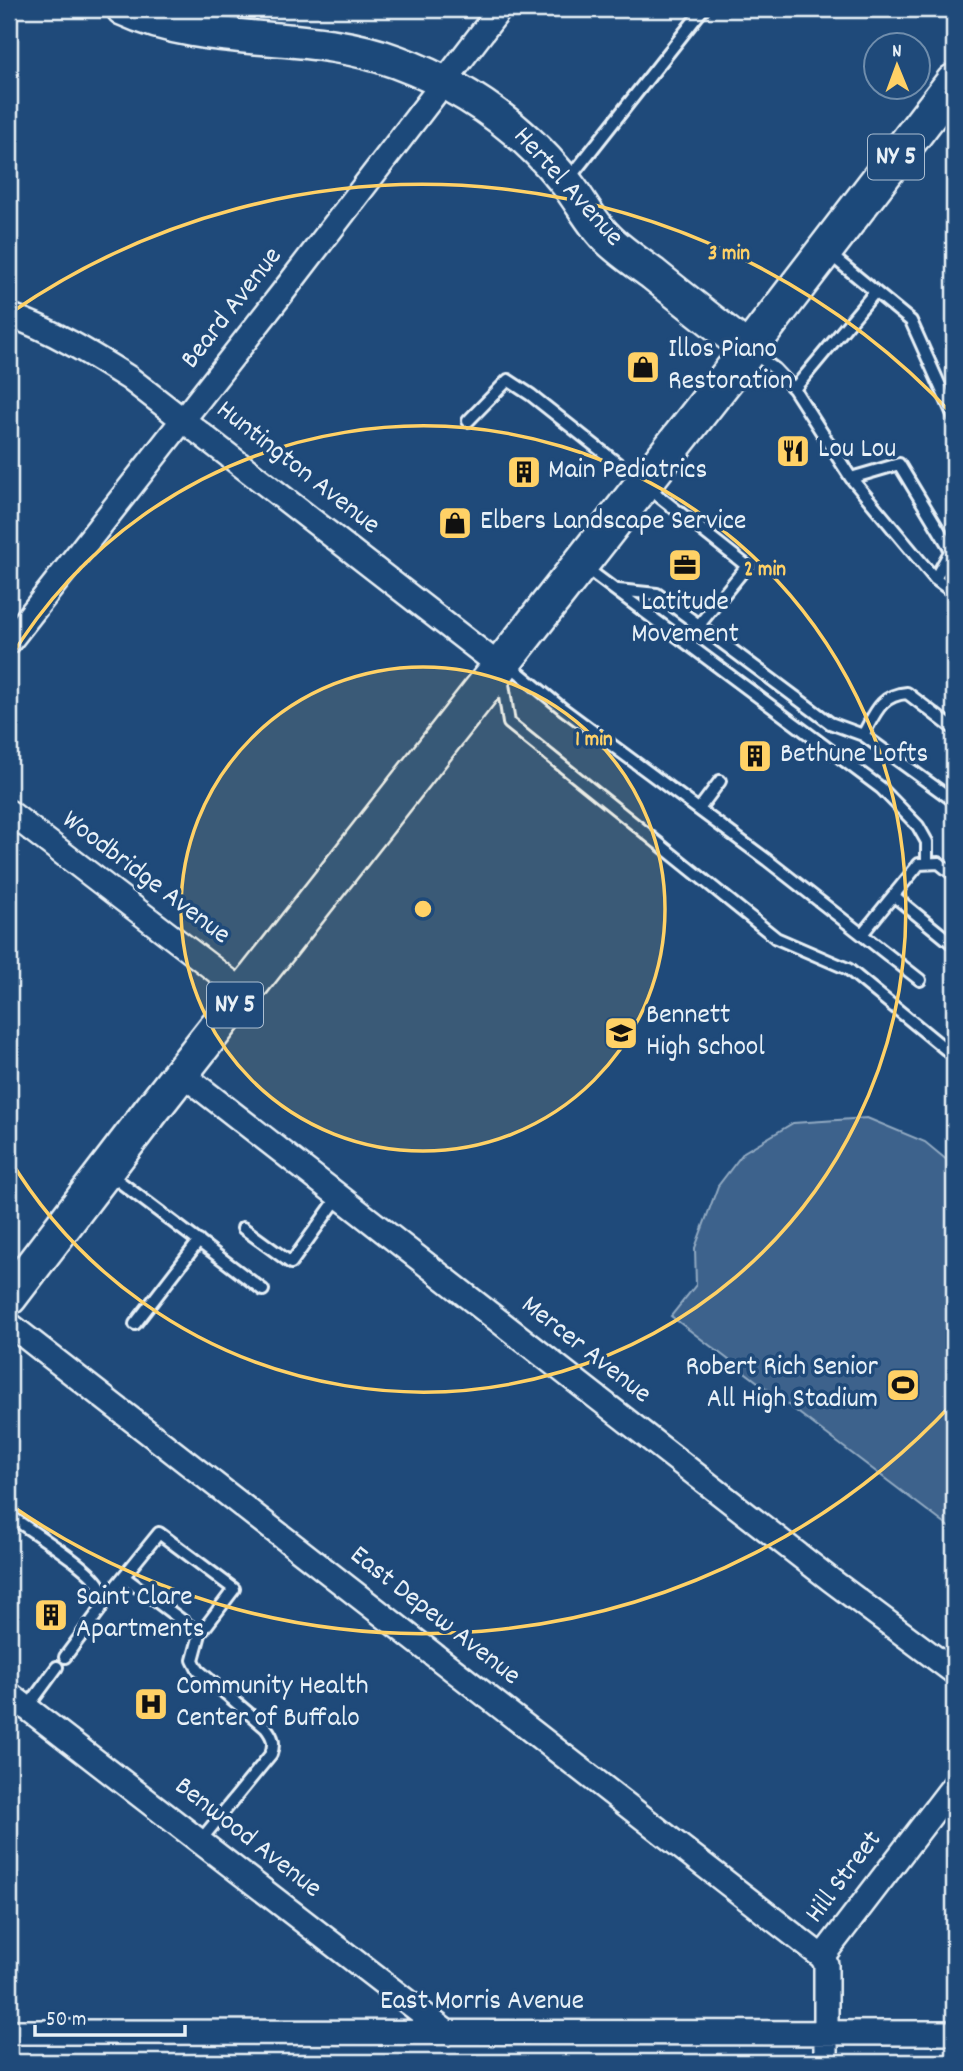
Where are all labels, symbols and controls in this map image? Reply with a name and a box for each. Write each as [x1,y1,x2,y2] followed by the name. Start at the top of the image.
[862,32,932,102] north arrow
[892,39,902,66] text: N
[502,119,632,257] street label: Hertel Avenue
[868,134,924,180] road number: NY 5
[173,239,293,379] street label: Beard Avenue
[708,240,750,270] text: 3 min
[668,331,793,403] place label: Illos Piano Restoration
[624,348,662,386] shop icon: Illos Piano Restoration
[206,392,388,546] street label: Huntington Avenue
[818,431,896,471] place label: Lou Lou
[774,432,812,470] restaurant icon: Lou Lou
[548,452,707,492] place label: Main Pediatrics
[505,453,543,491] building icon: Main Pediatrics
[480,503,746,543] place label: Elbers Landscape Service
[436,504,474,542] shop icon: Elbers Landscape Service
[666,546,704,584] office icon: Latitude Movement
[744,556,786,586] text: 2 min
[631,584,739,656] place label: Latitude Movement
[575,726,613,756] text: 1 min
[780,736,928,776] place label: Bethune Lofts
[736,737,774,775] building icon: Bethune Lofts
[52,802,238,956] street label: Woodbridge Avenue
[411,897,435,921] centre of rings
[207,982,263,1028] road number: NY 5
[646,997,765,1069] place label: Bennett High School
[602,1014,640,1052] school or university icon: Bennett High School
[511,1287,659,1415] street label: Mercer Avenue
[685,1349,879,1421] place label: Robert Rich Senior All High Stadium
[884,1366,922,1404] sports icon: Robert Rich Senior All High Stadium
[340,1537,528,1697] street label: East Depew Avenue
[76,1579,205,1651] place label: Saint Clare Apartments
[32,1596,70,1634] building icon: Saint Clare Apartments
[176,1668,369,1740] place label: Community Health Center of Buffalo
[132,1685,170,1723] hospital icon: Community Health Center of Buffalo
[165,1769,329,1909] street label: Benwood Avenue
[797,1823,893,1933] street label: Hill Street
[380,1983,584,2023] street label: East Morris Avenue
[35,1994,186,2038] scale bar
[46,2006,86,2036] text: 50 m

